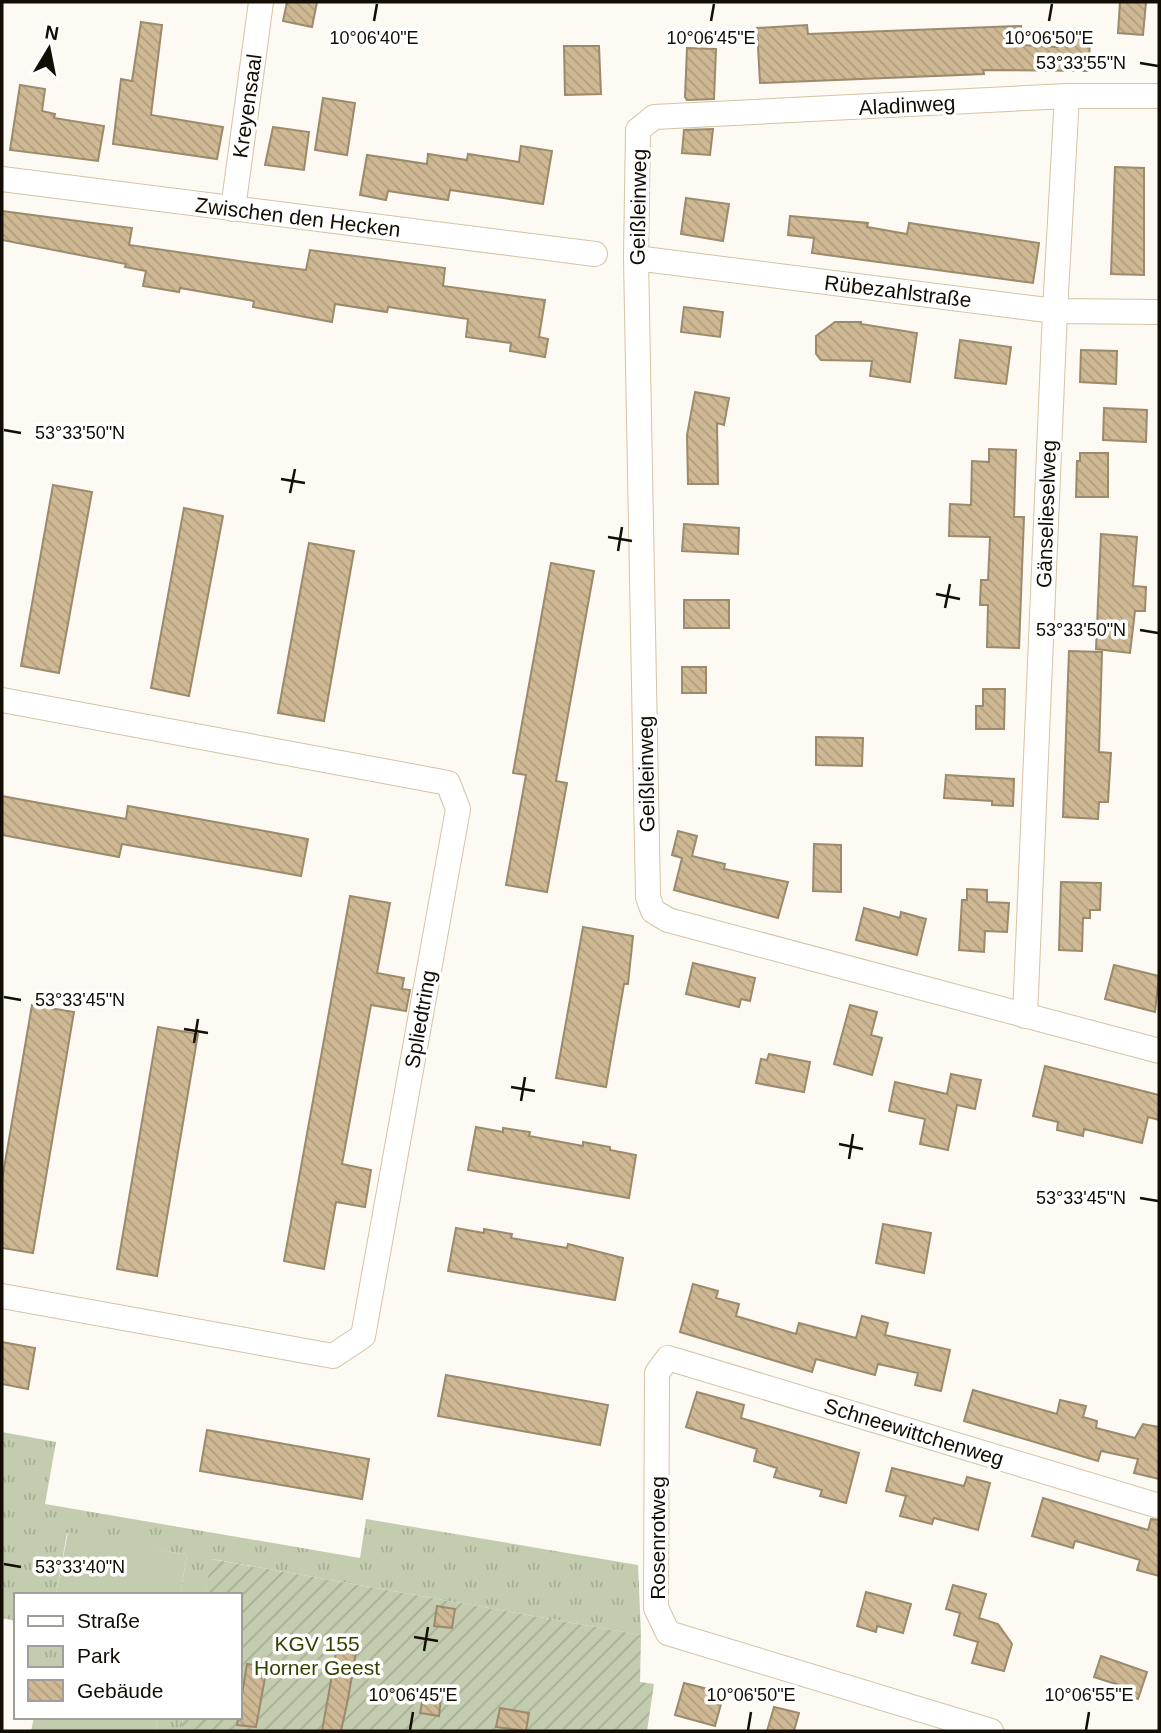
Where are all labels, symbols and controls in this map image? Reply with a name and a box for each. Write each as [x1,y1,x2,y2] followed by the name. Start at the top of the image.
[14,14,84,84] north arrow
[43,21,60,44] text: N
[329,28,419,48] text: 10°06'40"E
[666,28,756,48] text: 10°06'45"E
[1004,28,1094,48] text: 10°06'50"E
[228,52,266,160] street label: Kreyensaal
[1036,53,1126,73] text: 53°33'55"N
[858,91,956,119] street label: Aladinweg
[625,148,651,266] street label: Geißleinweg
[194,193,402,241] street label: Zwischen den Hecken
[823,271,973,311] street label: Rübezahlstraße
[35,423,125,443] text: 53°33'50"N
[1032,440,1060,588] street label: Gänselieselweg
[1036,620,1126,640] text: 53°33'50"N
[633,715,659,833] street label: Geißleinweg
[400,968,440,1070] street label: Spliedtring
[35,990,125,1010] text: 53°33'45"N
[1036,1188,1126,1208] text: 53°33'45"N
[821,1394,1007,1470] street label: Schneewittchenweg
[646,1476,669,1600] street label: Rosenrotweg
[35,1557,125,1577] text: 53°33'40"N
[14,1593,242,1719] legend
[77,1609,140,1632] text: Straße
[254,1632,380,1679] park label: KGV 155 Horner Geest
[77,1644,121,1667] text: Park
[77,1679,163,1702] text: Gebäude
[368,1685,458,1705] text: 10°06'45"E
[706,1685,796,1705] text: 10°06'50"E
[1044,1685,1134,1705] text: 10°06'55"E

